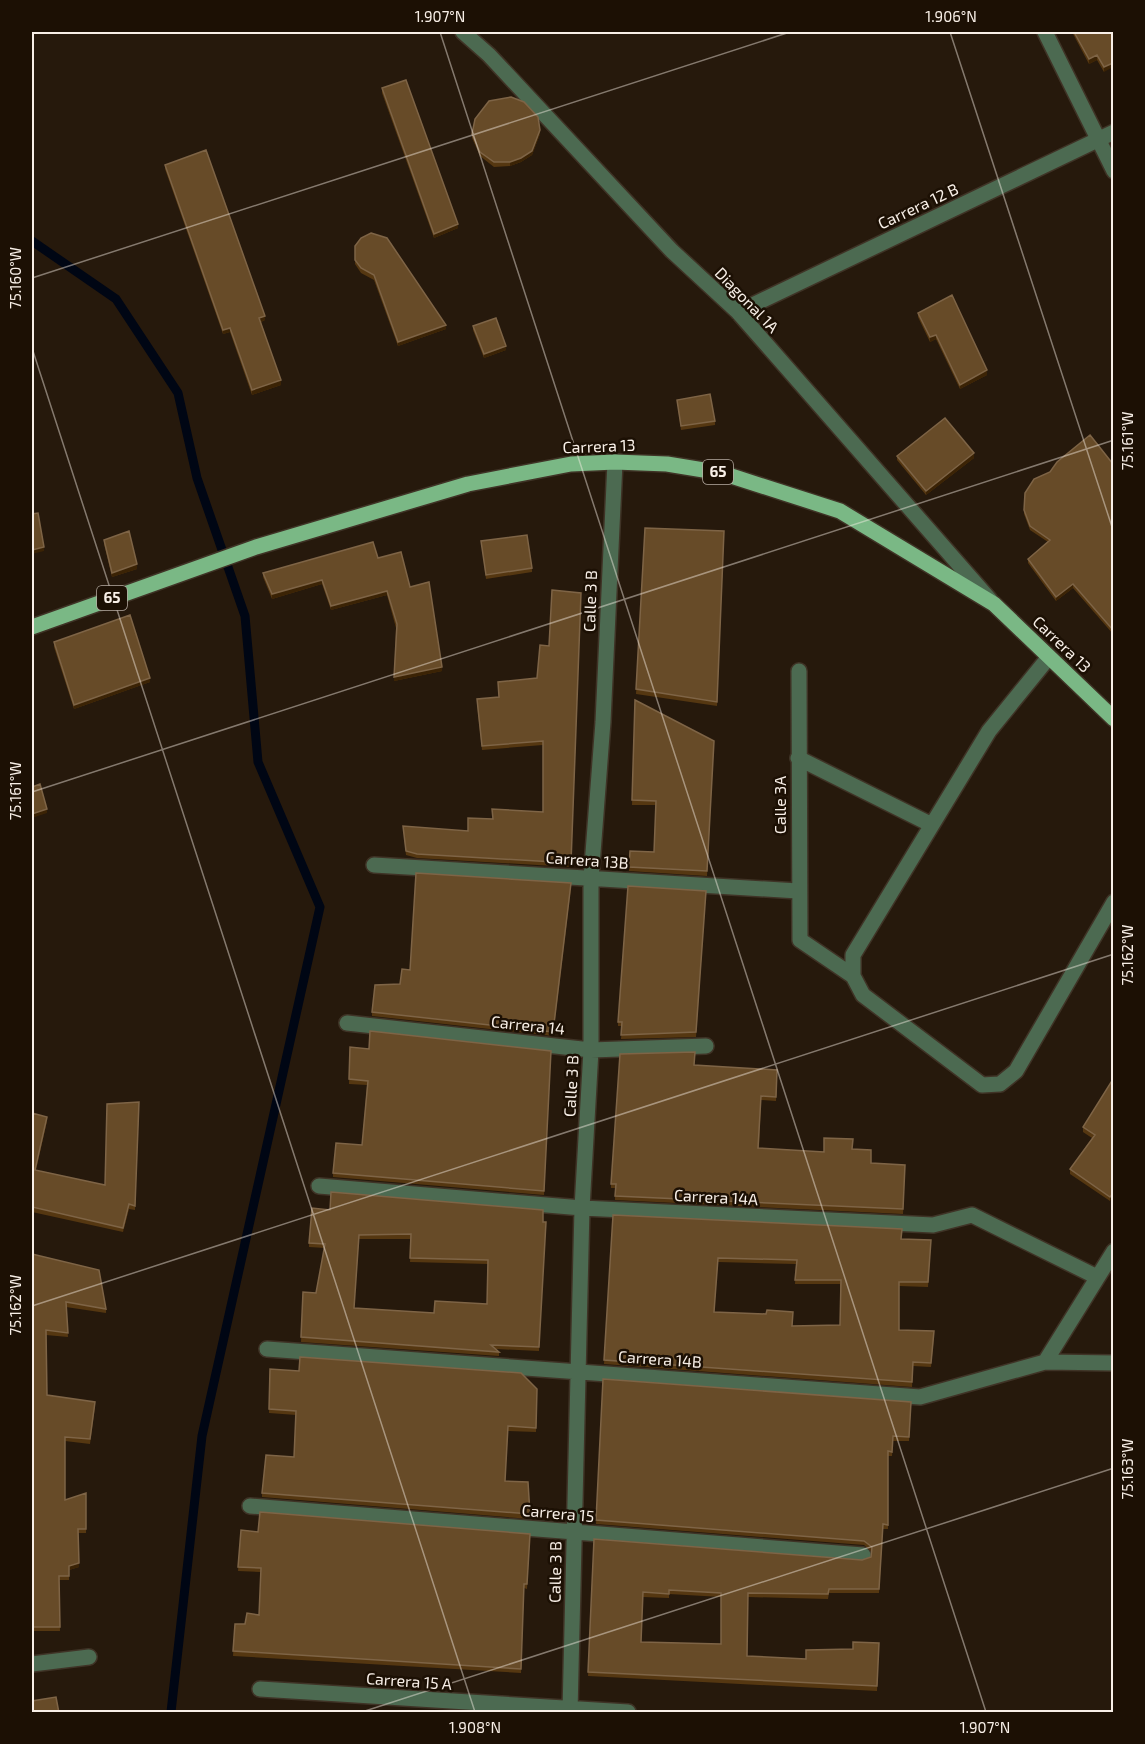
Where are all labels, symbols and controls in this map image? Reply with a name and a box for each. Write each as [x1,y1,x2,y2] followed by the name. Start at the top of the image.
[415,7,465,25] text: 1.907°N
[925,7,977,25] text: 1.906°N
[874,179,961,232] street label: Carrera 12 B
[6,247,24,309] text: 75.160°W
[711,263,783,336] street label: Diagonal 1A
[1118,412,1136,470] text: 75.161°W
[562,435,636,456] street label: Carrera 13
[703,460,733,484] road number: 65
[579,570,600,632] street label: Calle 3 B
[97,586,127,610] road number: 65
[1029,611,1095,676] street label: Carrera 13
[6,762,24,820] text: 75.161°W
[770,776,789,834] street label: Calle 3A
[545,847,629,872] street label: Carrera 13B
[1118,924,1136,986] text: 75.162°W
[490,1011,566,1038] street label: Carrera 14
[559,1055,582,1117] street label: Calle 3 B
[674,1185,759,1208] street label: Carrera 14A
[6,1274,24,1336] text: 75.162°W
[617,1346,703,1371] street label: Carrera 14B
[1118,1438,1136,1500] text: 75.163°W
[521,1500,595,1525] street label: Carrera 15
[544,1541,565,1603] street label: Calle 3 B
[365,1668,453,1693] street label: Carrera 15 A
[449,1718,501,1736] text: 1.908°N
[960,1718,1010,1736] text: 1.907°N

